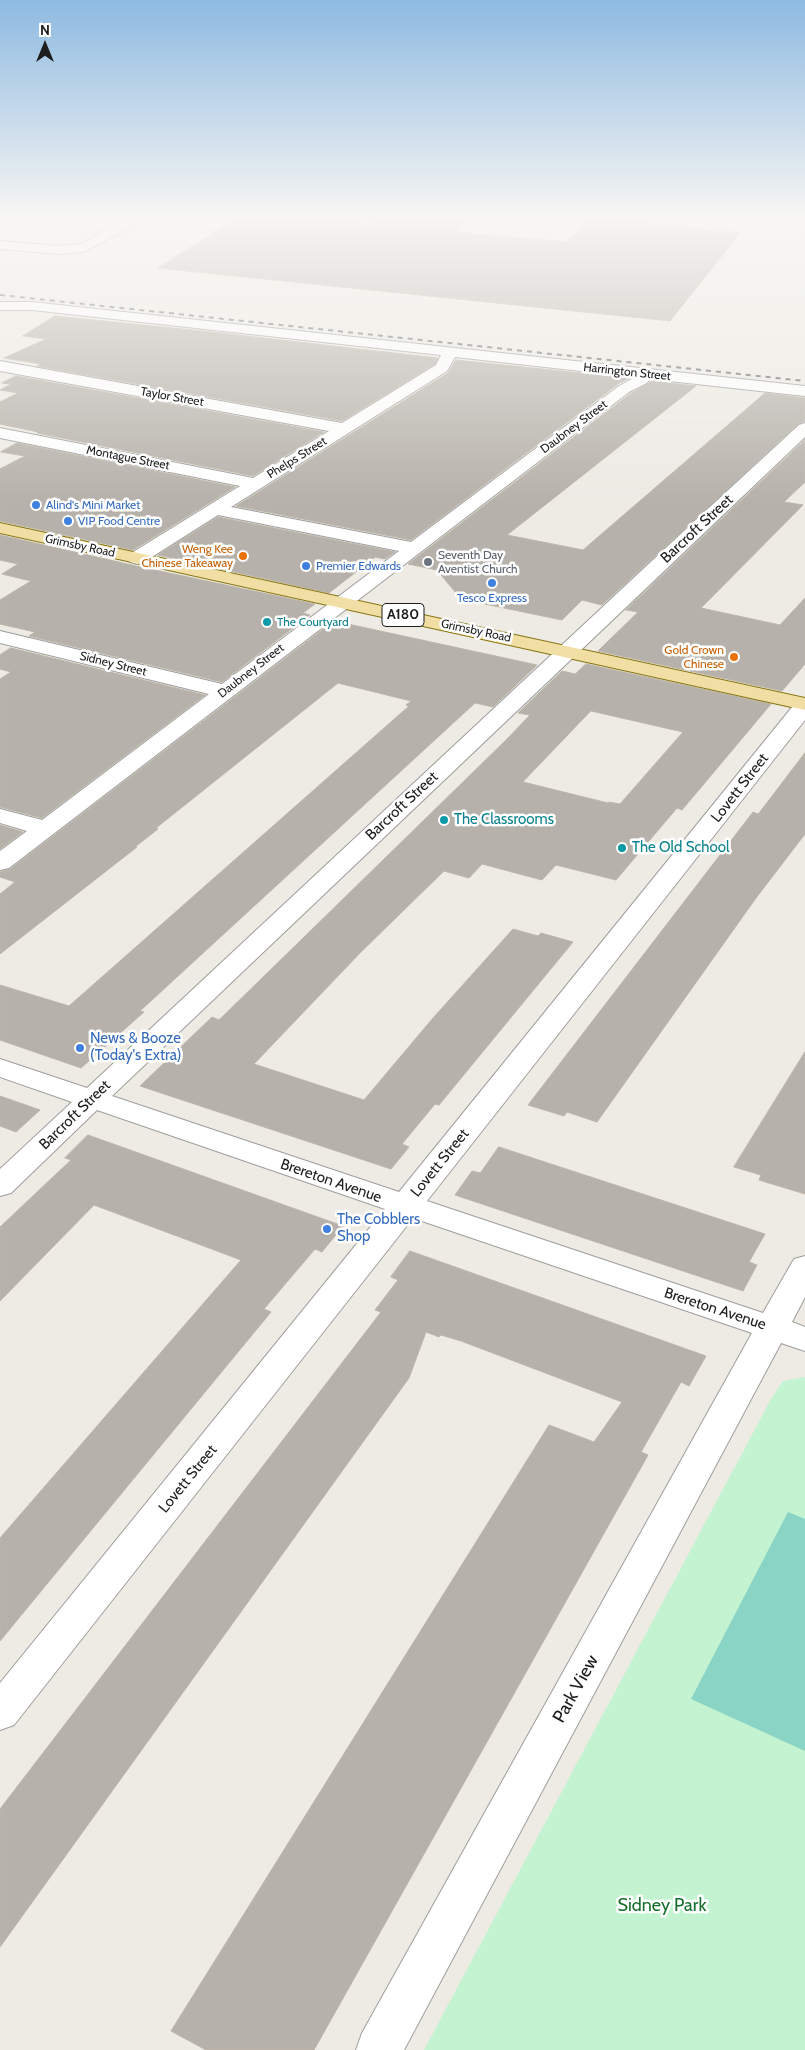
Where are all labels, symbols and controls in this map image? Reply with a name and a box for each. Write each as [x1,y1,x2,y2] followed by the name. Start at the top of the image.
[20,20,70,70] north arrow
[40,21,50,39] text: N
[583,360,671,384] street label: Harrington Street
[139,384,205,410] street label: Taylor Street
[538,397,610,457] street label: Daubney Street
[265,434,329,482] street label: Phelps Street
[85,443,171,473] street label: Montague Street
[657,491,737,567] street label: Barcroft Street
[46,498,140,512] place label: Alind's Mini Market
[30,499,42,511] marker: Alind's Mini Market
[78,514,160,528] place label: VIP Food Centre
[62,515,74,527] marker: VIP Food Centre
[44,532,116,560] street label: Grimsby Road
[141,542,233,570] place label: Weng Kee Chinese Takeaway
[438,548,518,576] place label: Seventh Day Aventist Church
[237,550,249,562] marker: Weng Kee Chinese Takeaway
[422,556,434,568] marker: Seventh Day Aventist Church
[316,559,401,573] place label: Premier Edwards
[300,560,312,572] marker: Premier Edwards
[486,577,498,589] marker: Tesco Express
[457,591,527,605] place label: Tesco Express
[382,604,424,626] road number: A180
[277,615,349,629] place label: The Courtyard
[261,616,273,628] marker: The Courtyard
[440,617,512,645] street label: Grimsby Road
[215,641,287,701] street label: Daubney Street
[664,643,724,671] place label: Gold Crown Chinese
[78,649,148,679] street label: Sidney Street
[728,651,740,663] marker: Gold Crown Chinese
[708,750,772,826] street label: Lovett Street
[362,768,442,844] street label: Barcroft Street
[454,811,554,829] place label: The Classrooms
[438,814,450,826] marker: The Classrooms
[632,839,729,857] place label: The Old School
[616,842,628,854] marker: The Old School
[90,1030,181,1065] place label: News & Booze (Today's Extra)
[74,1042,86,1054] marker: News & Booze (Today's Extra)
[36,1077,114,1153] street label: Barcroft Street
[407,1125,473,1201] street label: Lovett Street
[278,1155,384,1207] street label: Brereton Avenue
[337,1211,420,1246] place label: The Cobblers Shop
[321,1223,333,1235] marker: The Cobblers Shop
[662,1284,768,1334] street label: Brereton Avenue
[155,1441,221,1517] street label: Lovett Street
[549,1651,603,1727] street label: Park View
[618,1895,706,1917] park label: Sidney Park

